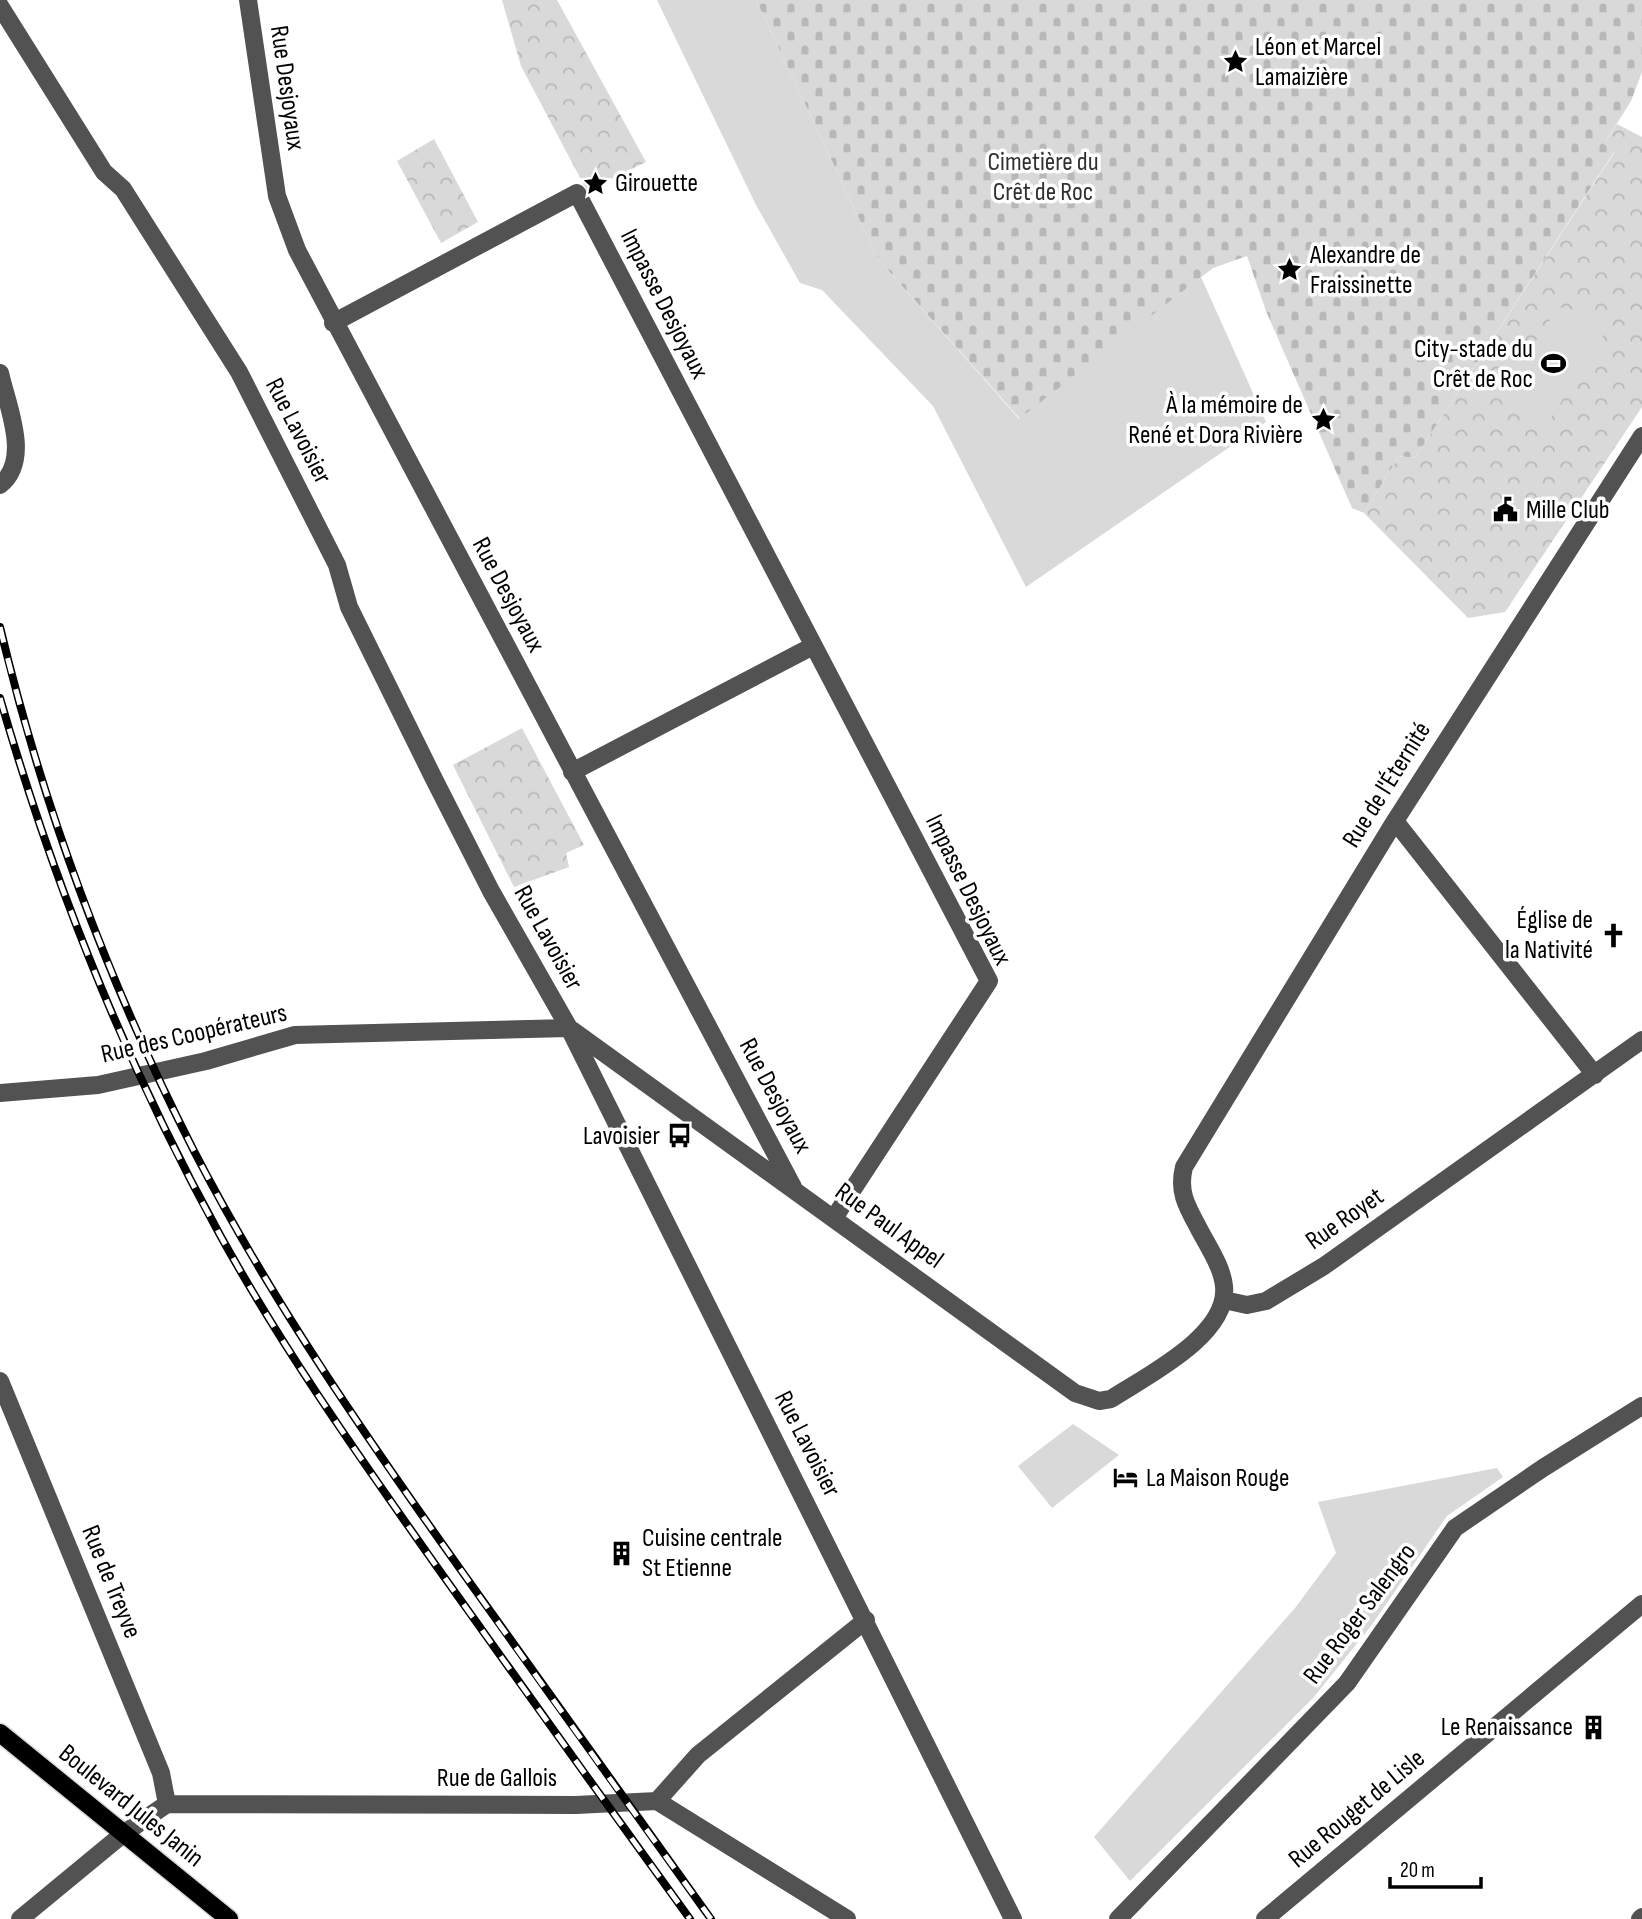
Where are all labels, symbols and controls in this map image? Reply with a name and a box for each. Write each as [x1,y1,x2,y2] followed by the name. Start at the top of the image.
[263,24,311,153] street label: Rue Desjoyaux
[1255,32,1381,93] place label: Léon et Marcel Lamaizière
[1221,48,1249,76] place icon: Léon et Marcel Lamaizière
[987,147,1099,208] park label: Cimetière du Crêt de Roc
[615,168,698,199] place label: Girouette
[581,169,609,197] place icon: Girouette
[613,224,715,384] street label: Impasse Desjoyaux
[1309,240,1421,301] place label: Alexandre de Fraissinette
[1276,256,1304,284] place icon: Alexandre de Fraissinette
[1414,334,1533,395] place label: City-stade du Crêt de Roc
[1539,350,1567,378] sports icon: City-stade du Crêt de Roc
[258,373,338,490] street label: Rue Lavoisier
[1128,390,1303,451] place label: À la mémoire de René et Dora Rivière
[1309,406,1337,434] place icon: À la mémoire de René et Dora Rivière
[1526,495,1610,526] place label: Mille Club
[1492,496,1520,524] public building icon: Mille Club
[465,532,551,658] street label: Rue Desjoyaux
[1336,716,1438,854] street label: Rue de l'Éternité
[918,810,1018,971] street label: Impasse Desjoyaux
[507,880,590,996] street label: Rue Lavoisier
[1505,905,1593,966] place label: Église de la Nativité
[1599,921,1627,949] church icon: Église de la Nativité
[98,998,290,1070] street label: Rue des Coopérateurs
[732,1033,818,1159] street label: Rue Desjoyaux
[583,1121,661,1152] place label: Lavoisier
[666,1122,694,1150] bus stop icon: Lavoisier
[829,1176,949,1276] street label: Rue Paul Appel
[1300,1181,1390,1257] street label: Rue Royet
[767,1386,847,1503] street label: Rue Lavoisier
[1146,1463,1290,1494] place label: La Maison Rouge
[1112,1464,1140,1492] hotel icon: La Maison Rouge
[74,1521,148,1643] street label: Rue de Treyve
[642,1523,782,1584] place label: Cuisine centrale St Etienne
[1297,1538,1423,1690] street label: Rue Roger Salengro
[608,1539,636,1567] building icon: Cuisine centrale St Etienne
[1441,1712,1573,1743] place label: Le Renaissance
[1579,1713,1607,1741] building icon: Le Renaissance
[52,1738,210,1874] street label: Boulevard Jules Janin
[1283,1743,1431,1875] street label: Rue Rouget de Lisle
[437,1763,557,1794] street label: Rue de Gallois
[1390,1846,1481,1890] scale bar
[1400,1858,1435,1883] text: 20 m

